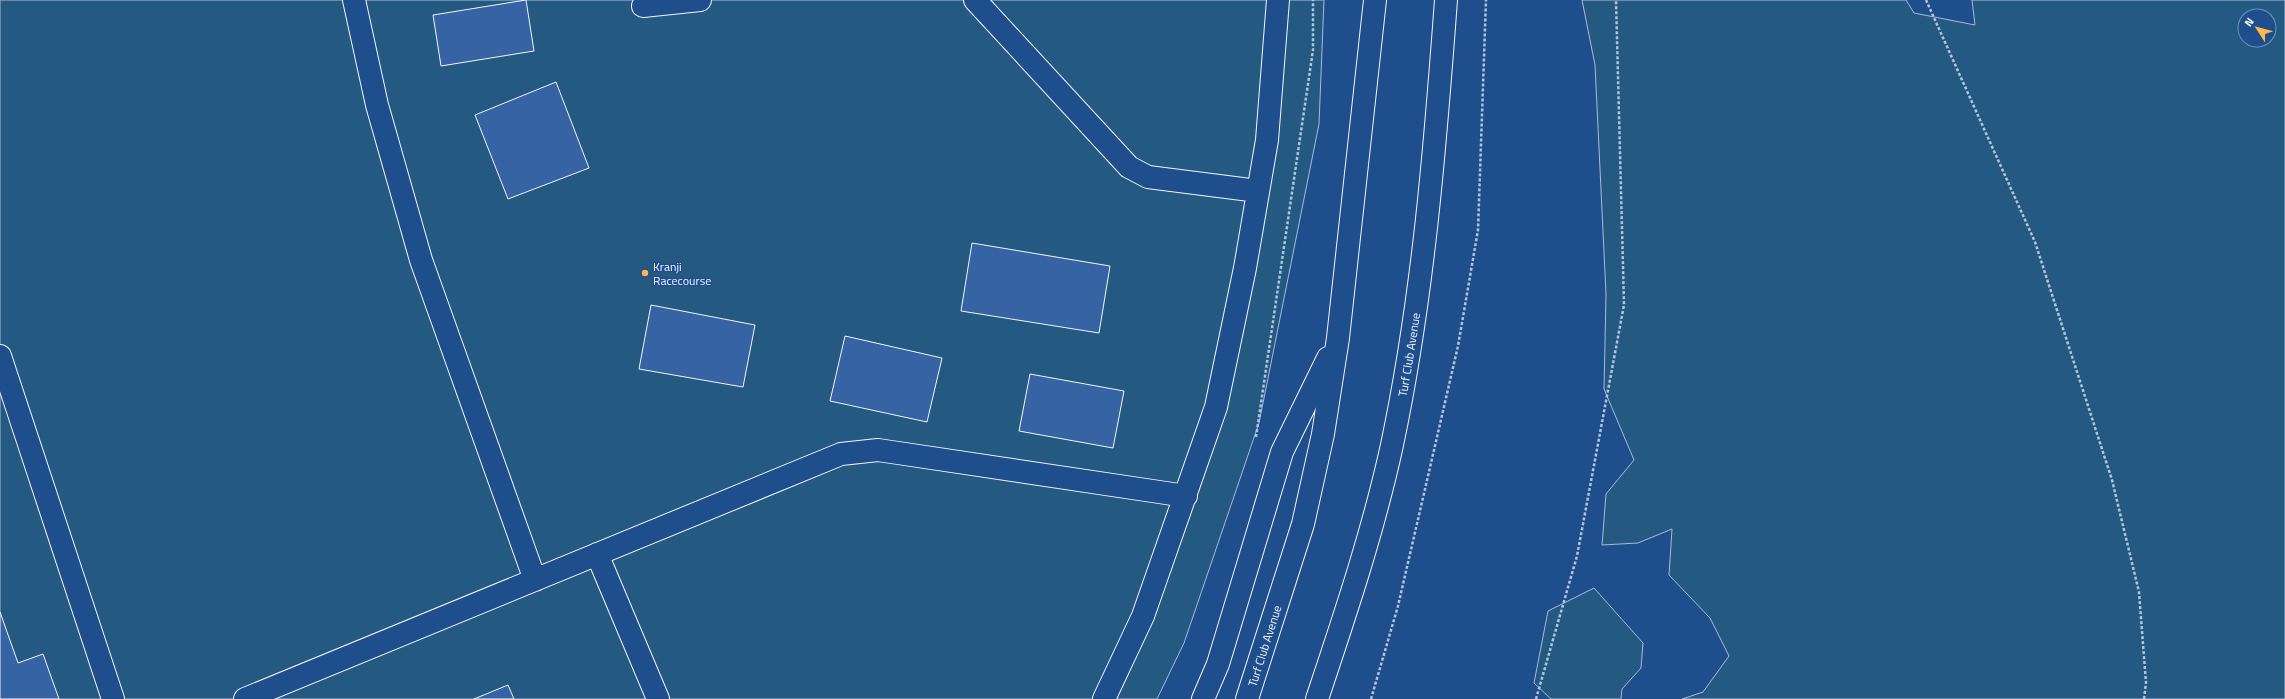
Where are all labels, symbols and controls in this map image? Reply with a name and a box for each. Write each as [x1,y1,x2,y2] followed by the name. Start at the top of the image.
[2237,8,2277,48] north arrow
[2240,14,2258,30] text: N
[653,257,711,290] place label: Kranji Racecourse
[640,268,650,278] marker: Kranji Racecourse
[1392,311,1425,398] street label: Turf Club Avenue
[1242,602,1286,689] street label: Turf Club Avenue

